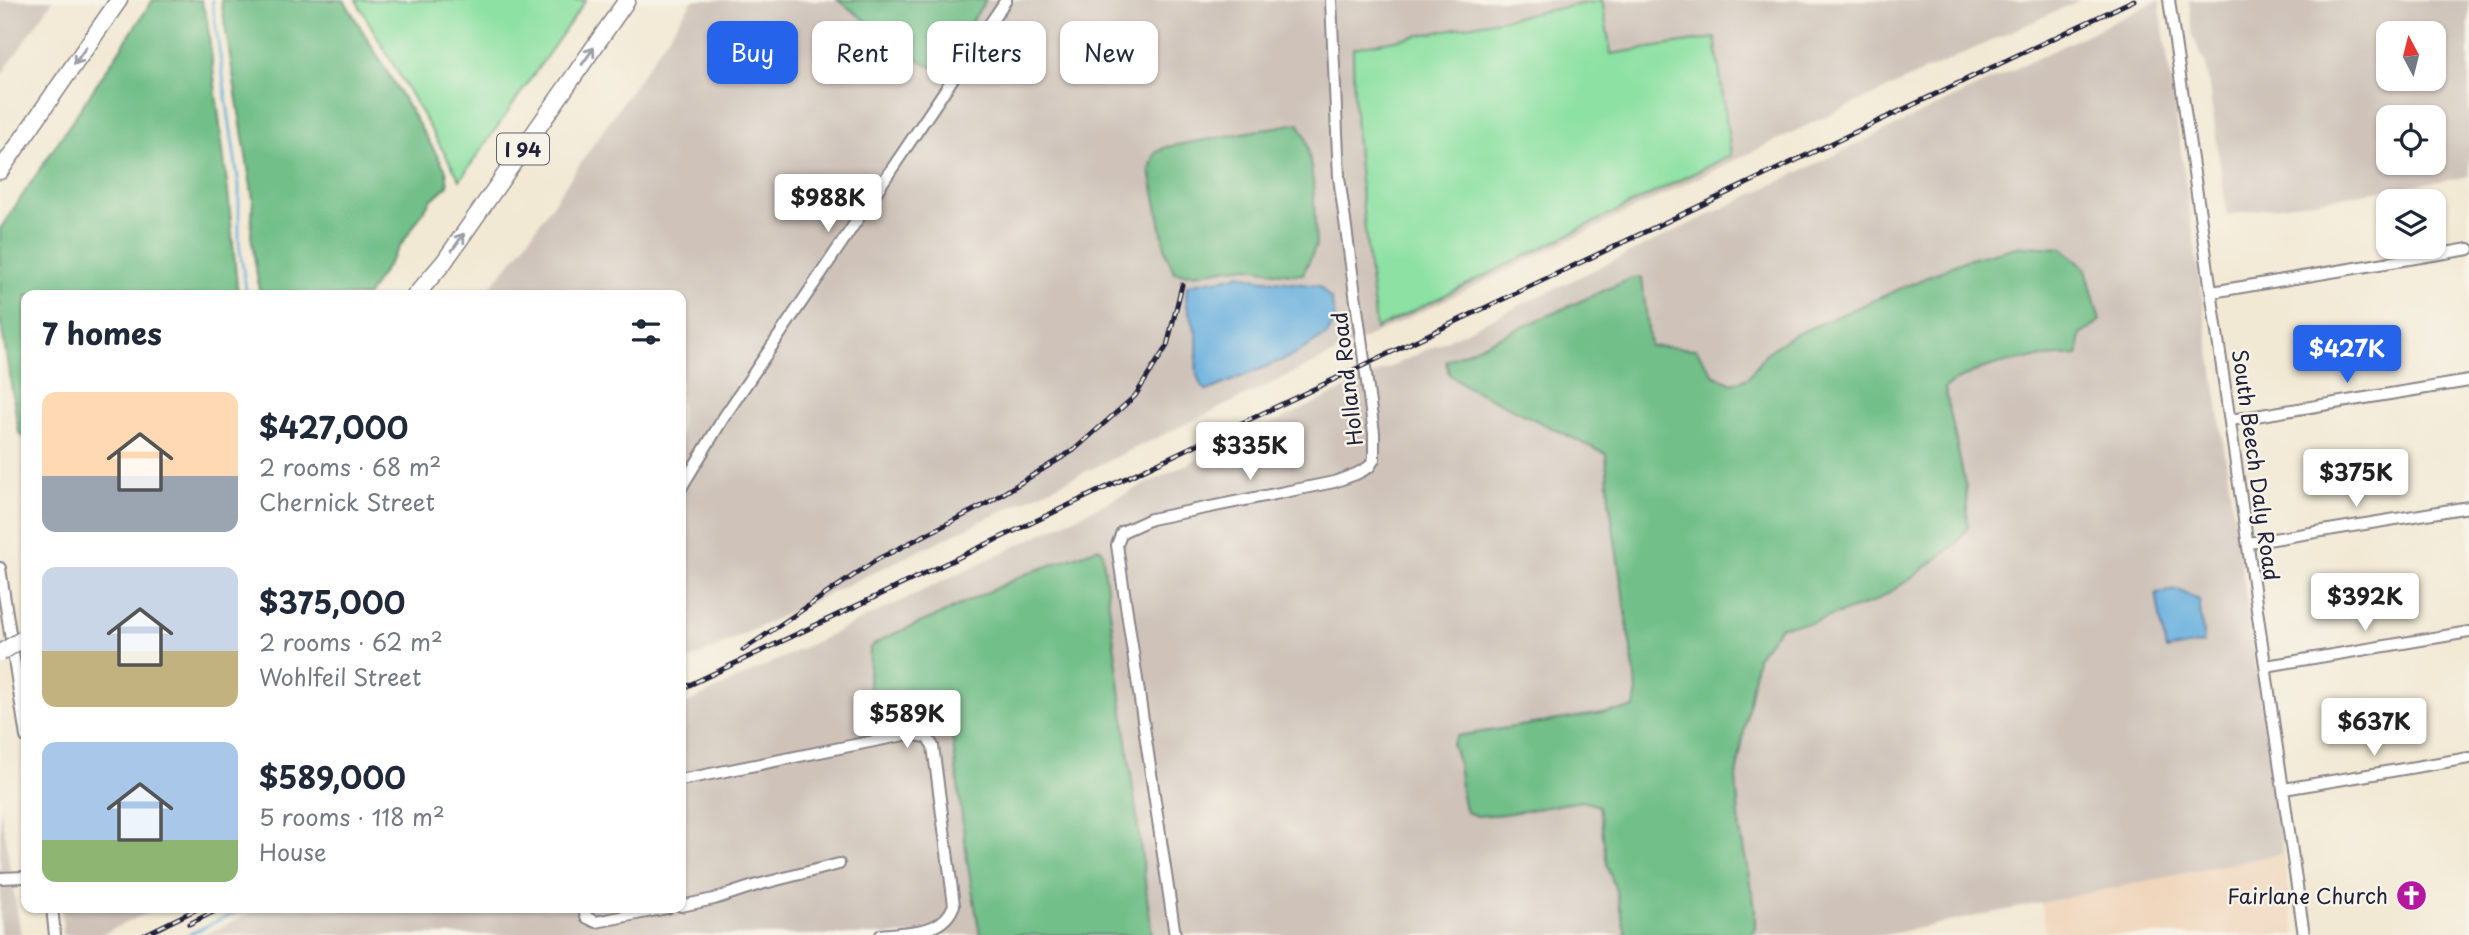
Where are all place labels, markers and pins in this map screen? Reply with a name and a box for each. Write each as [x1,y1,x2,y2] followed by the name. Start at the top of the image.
[779,174,877,234] pin: $988K
[2298,326,2396,385] pin: $427K
[1201,422,1299,482] pin: $335K
[2307,449,2405,509] pin: $375K
[2316,574,2414,633] pin: $392K
[858,690,956,750] pin: $589K
[2325,698,2423,758] pin: $637K
[2394,878,2428,912] church icon: Fairlane Church
[2227,879,2388,911] place label: Fairlane Church

